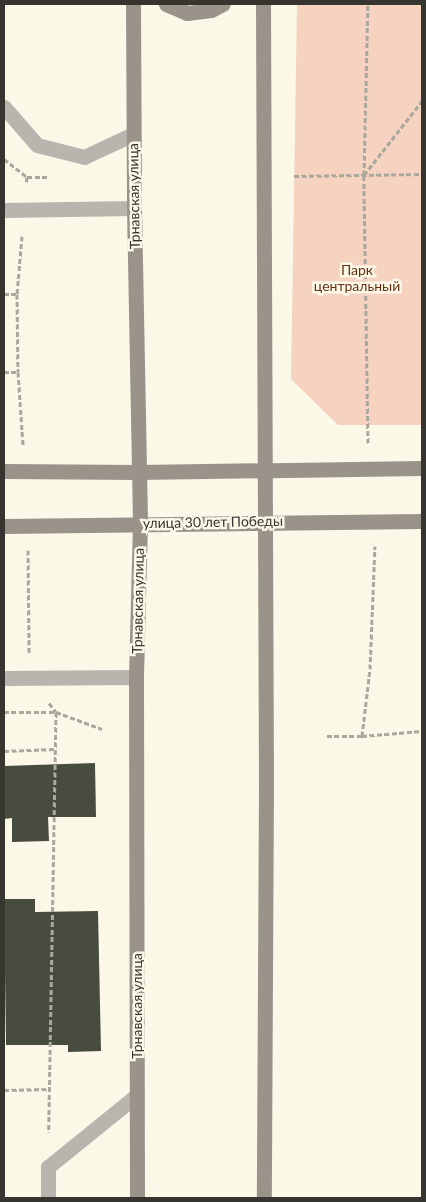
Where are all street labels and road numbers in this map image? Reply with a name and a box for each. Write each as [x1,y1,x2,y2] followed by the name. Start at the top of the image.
[125,143,143,249] street label: Трнавская улица
[143,512,283,532] street label: улица 30 лет Победы
[129,548,147,654] street label: Трнавская улица
[129,953,145,1059] street label: Трнавская улица

